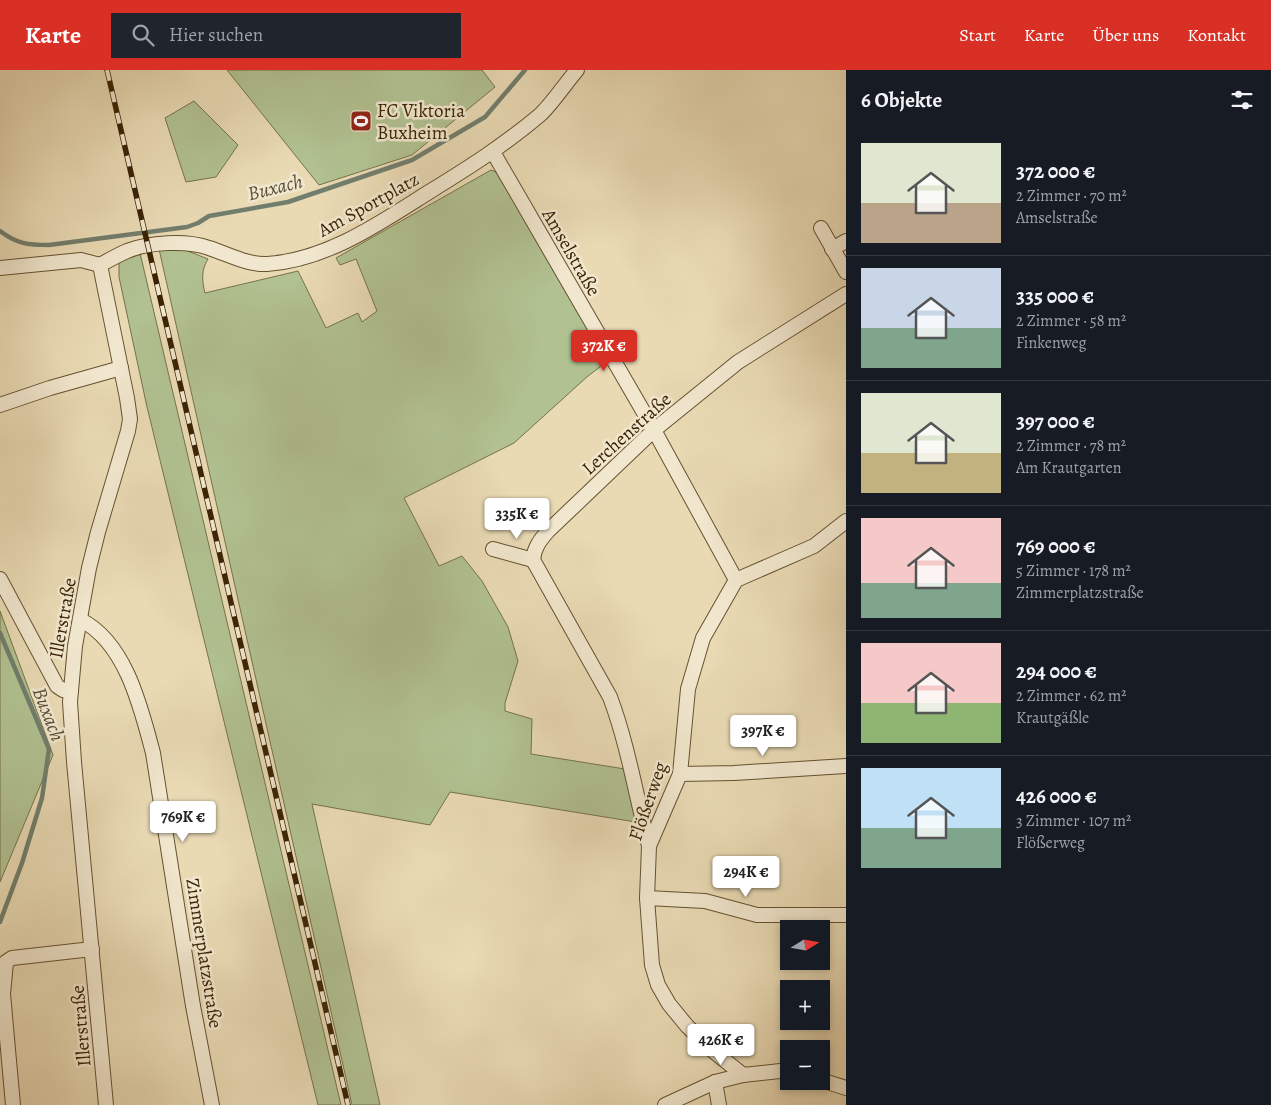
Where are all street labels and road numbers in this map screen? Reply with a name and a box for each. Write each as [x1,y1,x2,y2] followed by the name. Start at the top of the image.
[312,166,424,244] street label: Am Sportplatz
[535,203,607,301] street label: Amselstraße
[576,387,677,481] street label: Lerchenstraße
[43,576,83,661] street label: Illerstraße
[622,758,674,844] street label: Flößerweg
[179,876,229,1030] street label: Zimmerplatzstraße
[64,984,97,1068] street label: Illerstraße

